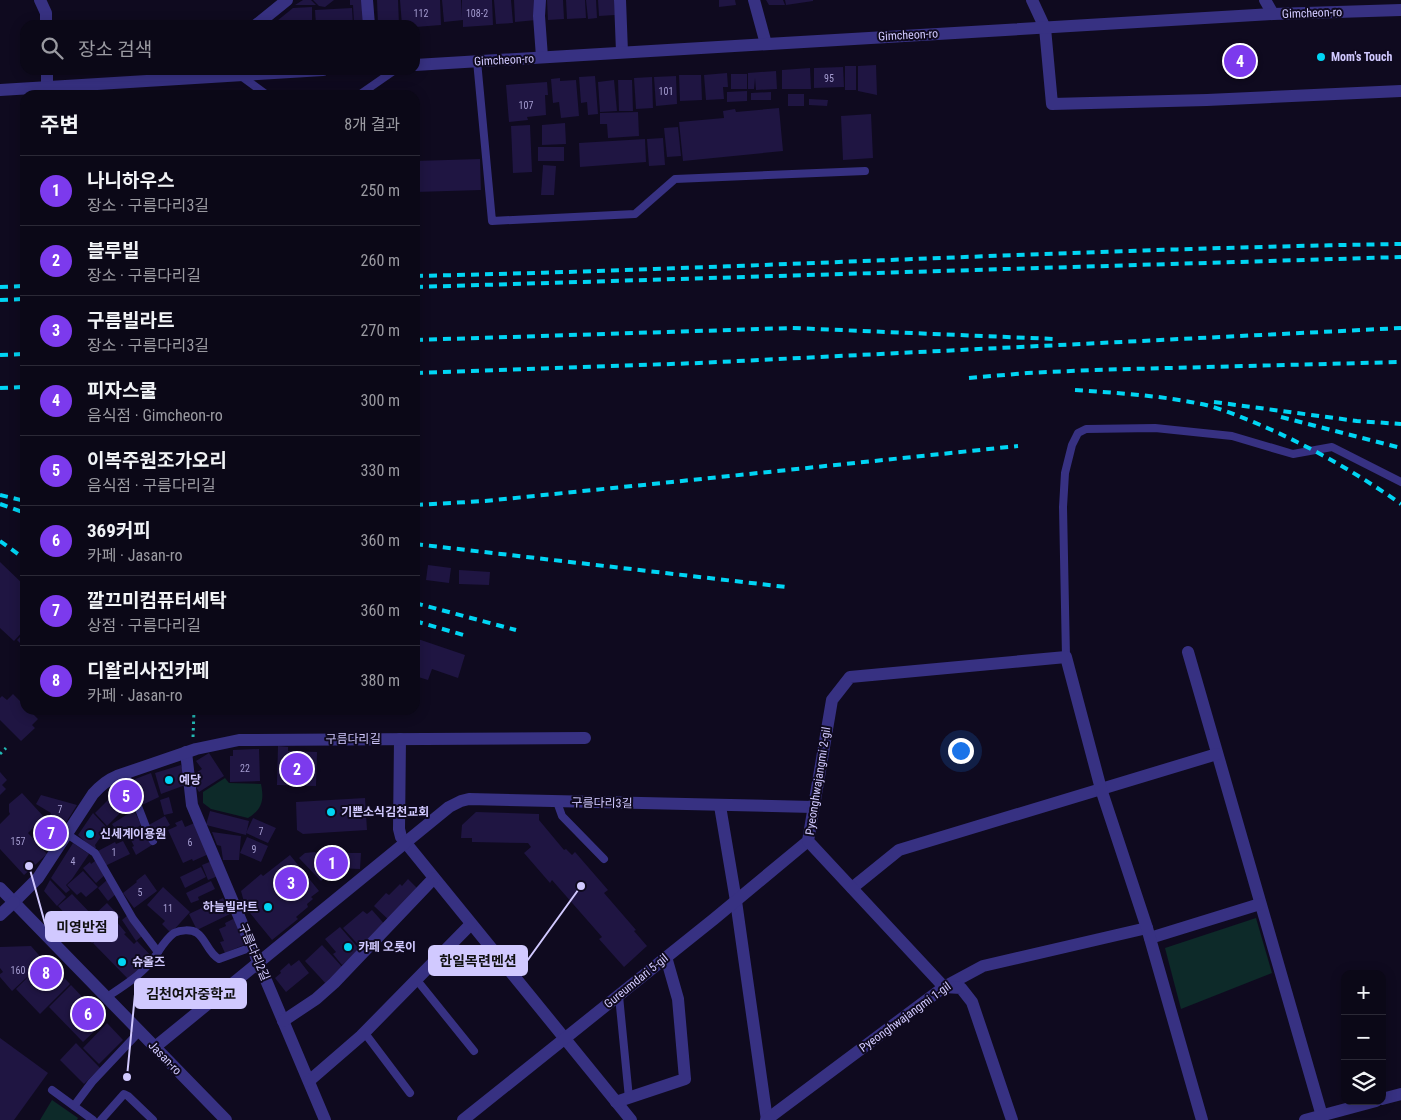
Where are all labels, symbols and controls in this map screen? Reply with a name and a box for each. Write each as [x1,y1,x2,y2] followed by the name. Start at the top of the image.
[1282,5,1342,21] street label: Gimcheon-ro
[414,8,428,19] house number: 112
[466,8,488,19] house number: 108-2
[20,20,420,75] search box
[878,26,938,44] street label: Gimcheon-ro
[38,34,66,62] icon: search
[78,38,152,61] text: 장소 검색
[1224,42,1256,80] pin: 4
[1331,50,1392,64] place label: Mom's Touch
[474,51,534,69] street label: Gimcheon-ro
[1315,51,1327,63] marker: Mom's Touch
[824,73,834,84] house number: 95
[659,86,673,97] house number: 101
[519,100,533,111] house number: 107
[40,113,79,137] text: 주변
[344,115,400,134] text: 8개 결과
[87,169,174,192] text: 나니하우스
[52,181,60,200] text: 1
[361,181,400,200] text: 250 m
[87,196,209,215] text: 장소 · 구름다리3길
[87,239,139,262] text: 블루빌
[52,251,60,270] text: 2
[361,251,400,270] text: 260 m
[87,266,201,285] text: 장소 · 구름다리길
[87,309,174,332] text: 구름빌라트
[52,321,60,340] text: 3
[361,321,400,340] text: 270 m
[87,336,209,355] text: 장소 · 구름다리3길
[87,379,157,402] text: 피자스쿨
[52,391,60,410] text: 4
[361,391,400,410] text: 300 m
[87,406,223,425] text: 음식점 · Gimcheon-ro
[87,449,227,472] text: 이복주원조가오리
[52,461,60,480] text: 5
[361,461,400,480] text: 330 m
[87,476,216,495] text: 음식점 · 구름다리길
[87,519,151,542] text: 369커피
[52,531,60,550] text: 6
[361,531,400,550] text: 360 m
[87,546,183,565] text: 카페 · Jasan-ro
[87,589,227,612] text: 깔끄미컴퓨터세탁
[52,601,60,620] text: 7
[361,601,400,620] text: 360 m
[87,616,201,635] text: 상점 · 구름다리길
[87,659,209,682] text: 디왈리사진카페
[52,671,60,690] text: 8
[361,671,400,690] text: 380 m
[87,686,183,705] text: 카페 · Jasan-ro
[803,726,833,836] street label: Pyeonghwajangmi 2-gil
[325,732,381,746] street label: 구름다리길
[948,738,974,764] your location
[281,750,313,788] pin: 2
[240,763,250,774] house number: 22
[179,773,201,787] place label: 예당
[163,774,175,786] marker: 예당
[110,777,142,815] pin: 5
[571,795,633,811] street label: 구름다리3길
[58,804,63,815] house number: 7
[341,805,429,819] place label: 기쁜소식김천교회
[325,806,337,818] marker: 기쁜소식김천교회
[35,814,67,852] pin: 7
[259,826,264,837] house number: 7
[100,827,166,841] place label: 신세계이용원
[84,828,96,840] marker: 신세계이용원
[11,836,25,847] house number: 157
[188,837,193,848] house number: 6
[252,844,257,855] house number: 9
[316,844,348,882] pin: 1
[112,847,116,858] house number: 1
[71,856,76,867] house number: 4
[275,864,307,902] pin: 3
[138,887,143,898] house number: 5
[203,900,258,914] place label: 하늘빌라트
[262,901,274,913] marker: 하늘빌라트
[163,903,173,914] house number: 11
[46,912,117,941] callout: 미영반점
[56,919,108,935] text: 미영반점
[236,921,272,983] street label: 구름다리2길
[358,940,416,954] place label: 카페 오롯이
[342,941,354,953] marker: 카페 오롯이
[429,946,527,975] callout: 한일목련멘션
[601,951,671,1011] street label: Gureumdari 5-gil
[439,953,517,969] text: 한일목련멘션
[30,954,62,992] pin: 8
[132,955,165,969] place label: 슈올즈
[116,956,128,968] marker: 슈올즈
[11,965,25,976] house number: 160
[1341,970,1386,1105] map controls
[1341,970,1386,1015] button: +
[135,979,246,1008] callout: 김천여자중학교
[857,979,953,1055] street label: Pyeonghwajangmi 1-gil
[146,986,236,1002] text: 김천여자중학교
[72,995,104,1033] pin: 6
[1341,1015,1386,1060] button: −
[146,1038,184,1078] street label: Jasan-ro
[1341,1060,1386,1105] button: layers

